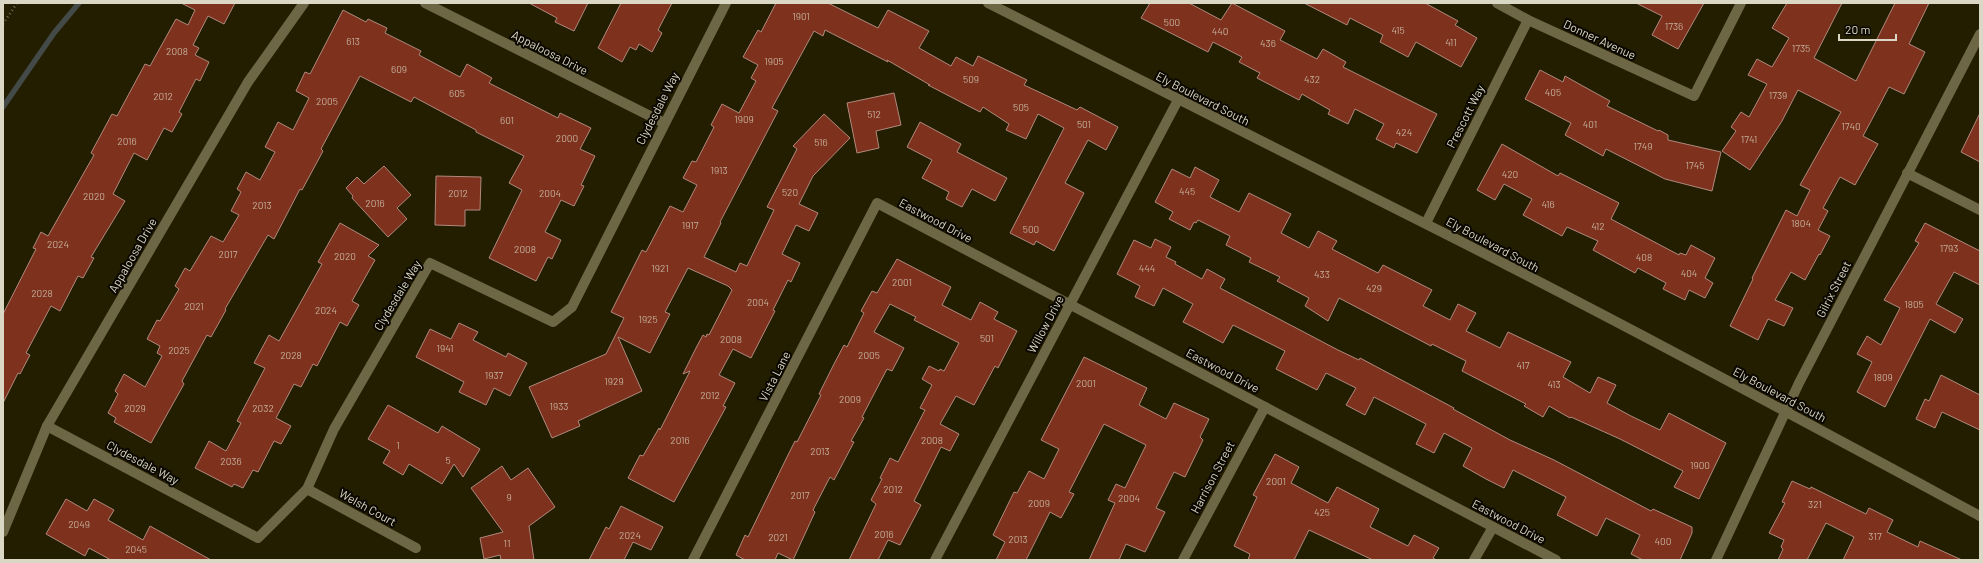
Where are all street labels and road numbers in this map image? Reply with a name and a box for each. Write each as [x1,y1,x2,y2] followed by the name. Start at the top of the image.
[1562,16,1638,62] street label: Donner Avenue
[510,27,590,77] street label: Appaloosa Drive
[1154,68,1252,128] street label: Ely Boulevard South
[633,69,682,147] street label: Clydesdale Way
[1443,82,1487,150] street label: Prescott Way
[897,195,975,245] street label: Eastwood Drive
[1444,214,1542,274] street label: Ely Boulevard South
[105,215,159,295] street label: Appaloosa Drive
[370,257,424,333] street label: Clydesdale Way
[1813,258,1853,320] street label: Gilrix Street
[1024,293,1066,355] street label: Willow Drive
[1184,345,1262,395] street label: Eastwood Drive
[755,349,793,403] street label: Vista Lane
[1731,364,1829,424] street label: Ely Boulevard South
[104,437,182,487] street label: Clydesdale Way
[1187,439,1237,515] street label: Harrison Street
[337,486,399,528] street label: Welsh Court
[1470,496,1548,546] street label: Eastwood Drive

